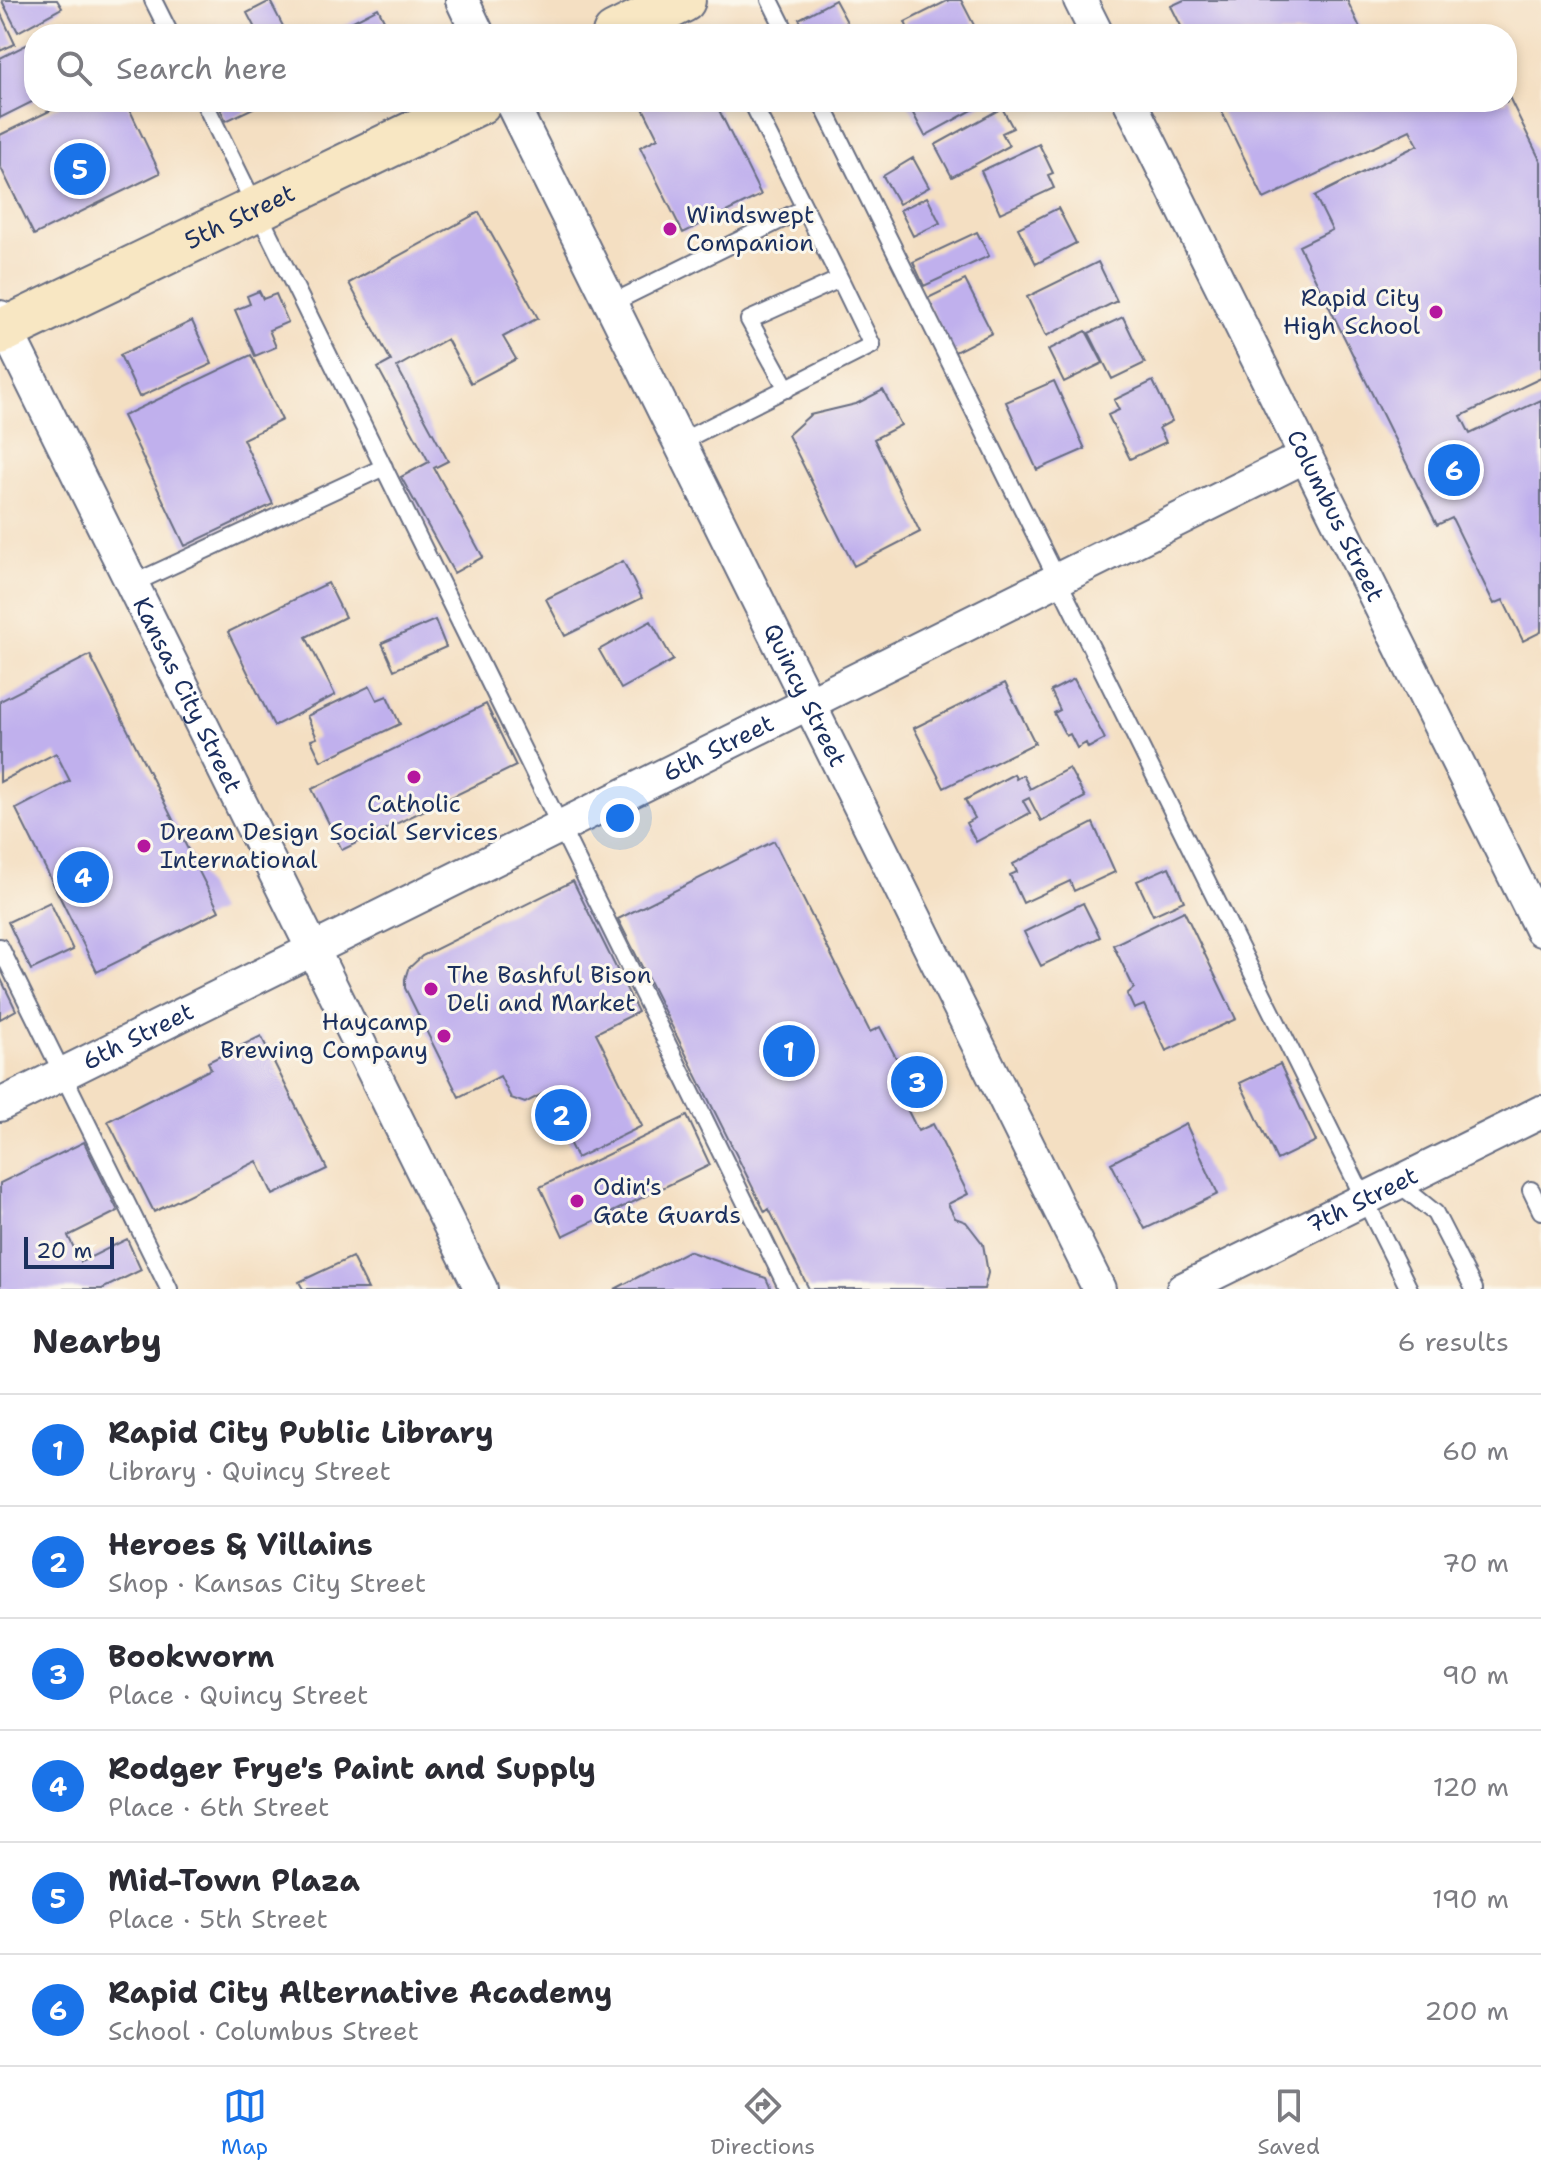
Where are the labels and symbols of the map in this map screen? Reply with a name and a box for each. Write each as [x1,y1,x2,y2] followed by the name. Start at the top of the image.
[54,139,106,199] pin: 5
[179,177,300,257] street label: 5th Street
[686,199,815,259] place label: Windswept Companion
[661,220,679,238] marker: Windswept Companion
[1283,282,1421,342] place label: Rapid City High School
[1427,303,1445,321] marker: Rapid City High School
[1279,424,1392,607] street label: Columbus Street
[1428,440,1480,500] pin: 6
[125,592,249,799] street label: Kansas City Street
[756,618,854,772] street label: Quincy Street
[657,707,779,789] street label: 6th Street
[405,768,423,786] marker: Catholic Social Services
[330,788,499,848] place label: Catholic Social Services
[600,798,640,838] your location
[160,816,319,876] place label: Dream Design International
[135,837,153,855] marker: Dream Design International
[57,847,109,907] pin: 4
[447,959,651,1019] place label: The Bashful Bison Deli and Market
[422,980,440,998] marker: The Bashful Bison Deli and Market
[77,995,199,1078] street label: 6th Street
[220,1006,428,1066] place label: Haycamp Brewing Company
[763,1021,815,1081] pin: 1
[435,1027,453,1045] marker: Haycamp Brewing Company
[891,1052,943,1112] pin: 3
[535,1085,587,1145] pin: 2
[1301,1159,1423,1241] street label: 7th Street
[593,1171,741,1231] place label: Odin's Gate Guards
[568,1192,586,1210] marker: Odin's Gate Guards
[24,1233,114,1269] scale bar

